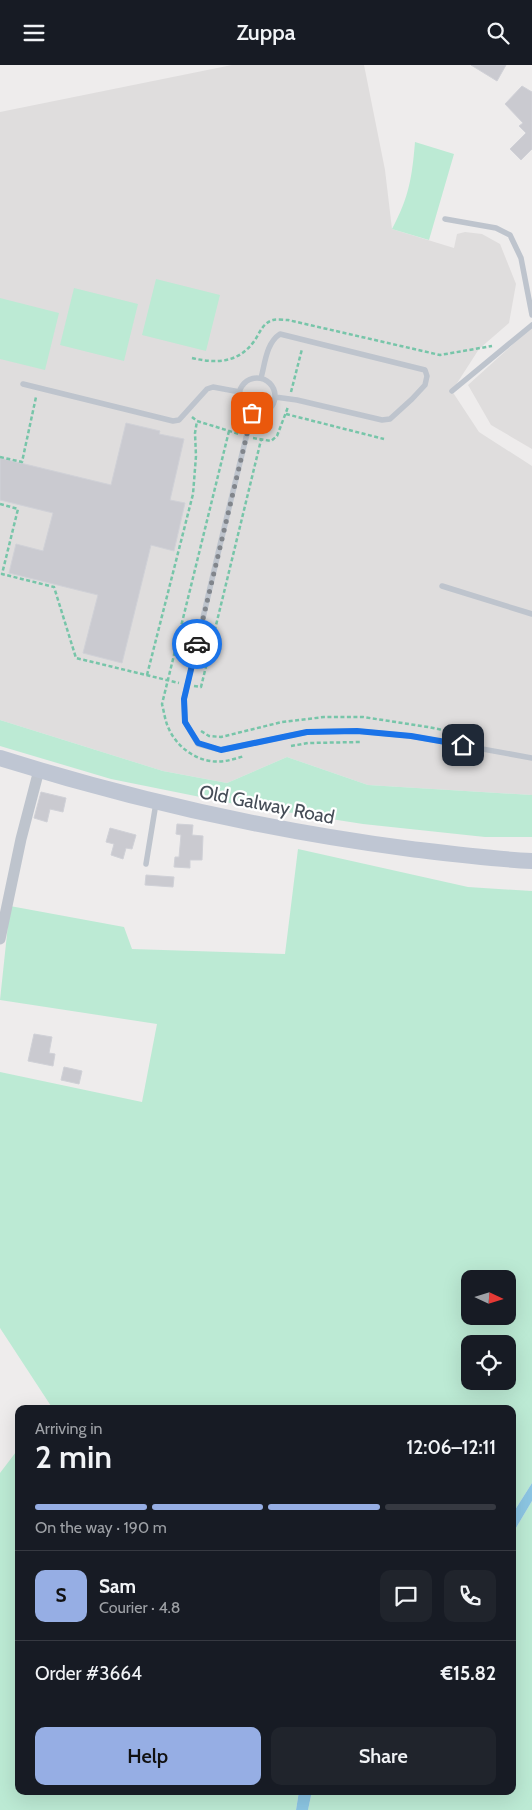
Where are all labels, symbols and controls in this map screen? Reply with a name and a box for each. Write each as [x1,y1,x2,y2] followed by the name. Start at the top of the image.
[20,19,48,47] icon: menu
[236,19,296,46] text: Zuppa
[484,19,512,47] icon: search
[231,392,273,434] pin
[238,399,266,427] icon: bag
[172,619,222,669] courier
[183,630,211,658] icon: car
[442,724,484,766] pin
[449,731,477,759] icon: home
[197,780,337,829] street label: Old Galway Road
[461,1270,516,1325] north arrow
[461,1270,516,1390] map controls
[461,1335,516,1390] button: locate
[35,1419,102,1438] text: Arriving in
[407,1436,496,1459] text: 12:06–12:11
[35,1437,112,1476] text: 2 min
[35,1518,167,1537] text: On the way · 190 m
[380,1570,432,1622] button: chat
[444,1570,496,1622] button: phone
[99,1575,136,1598] text: Sam
[55,1584,67,1607] text: S
[99,1598,181,1617] text: Courier · 4.8
[35,1662,142,1685] text: Order #3664
[441,1662,496,1685] text: €15.82
[35,1727,261,1785] button: Help
[271,1727,496,1785] button: Share

